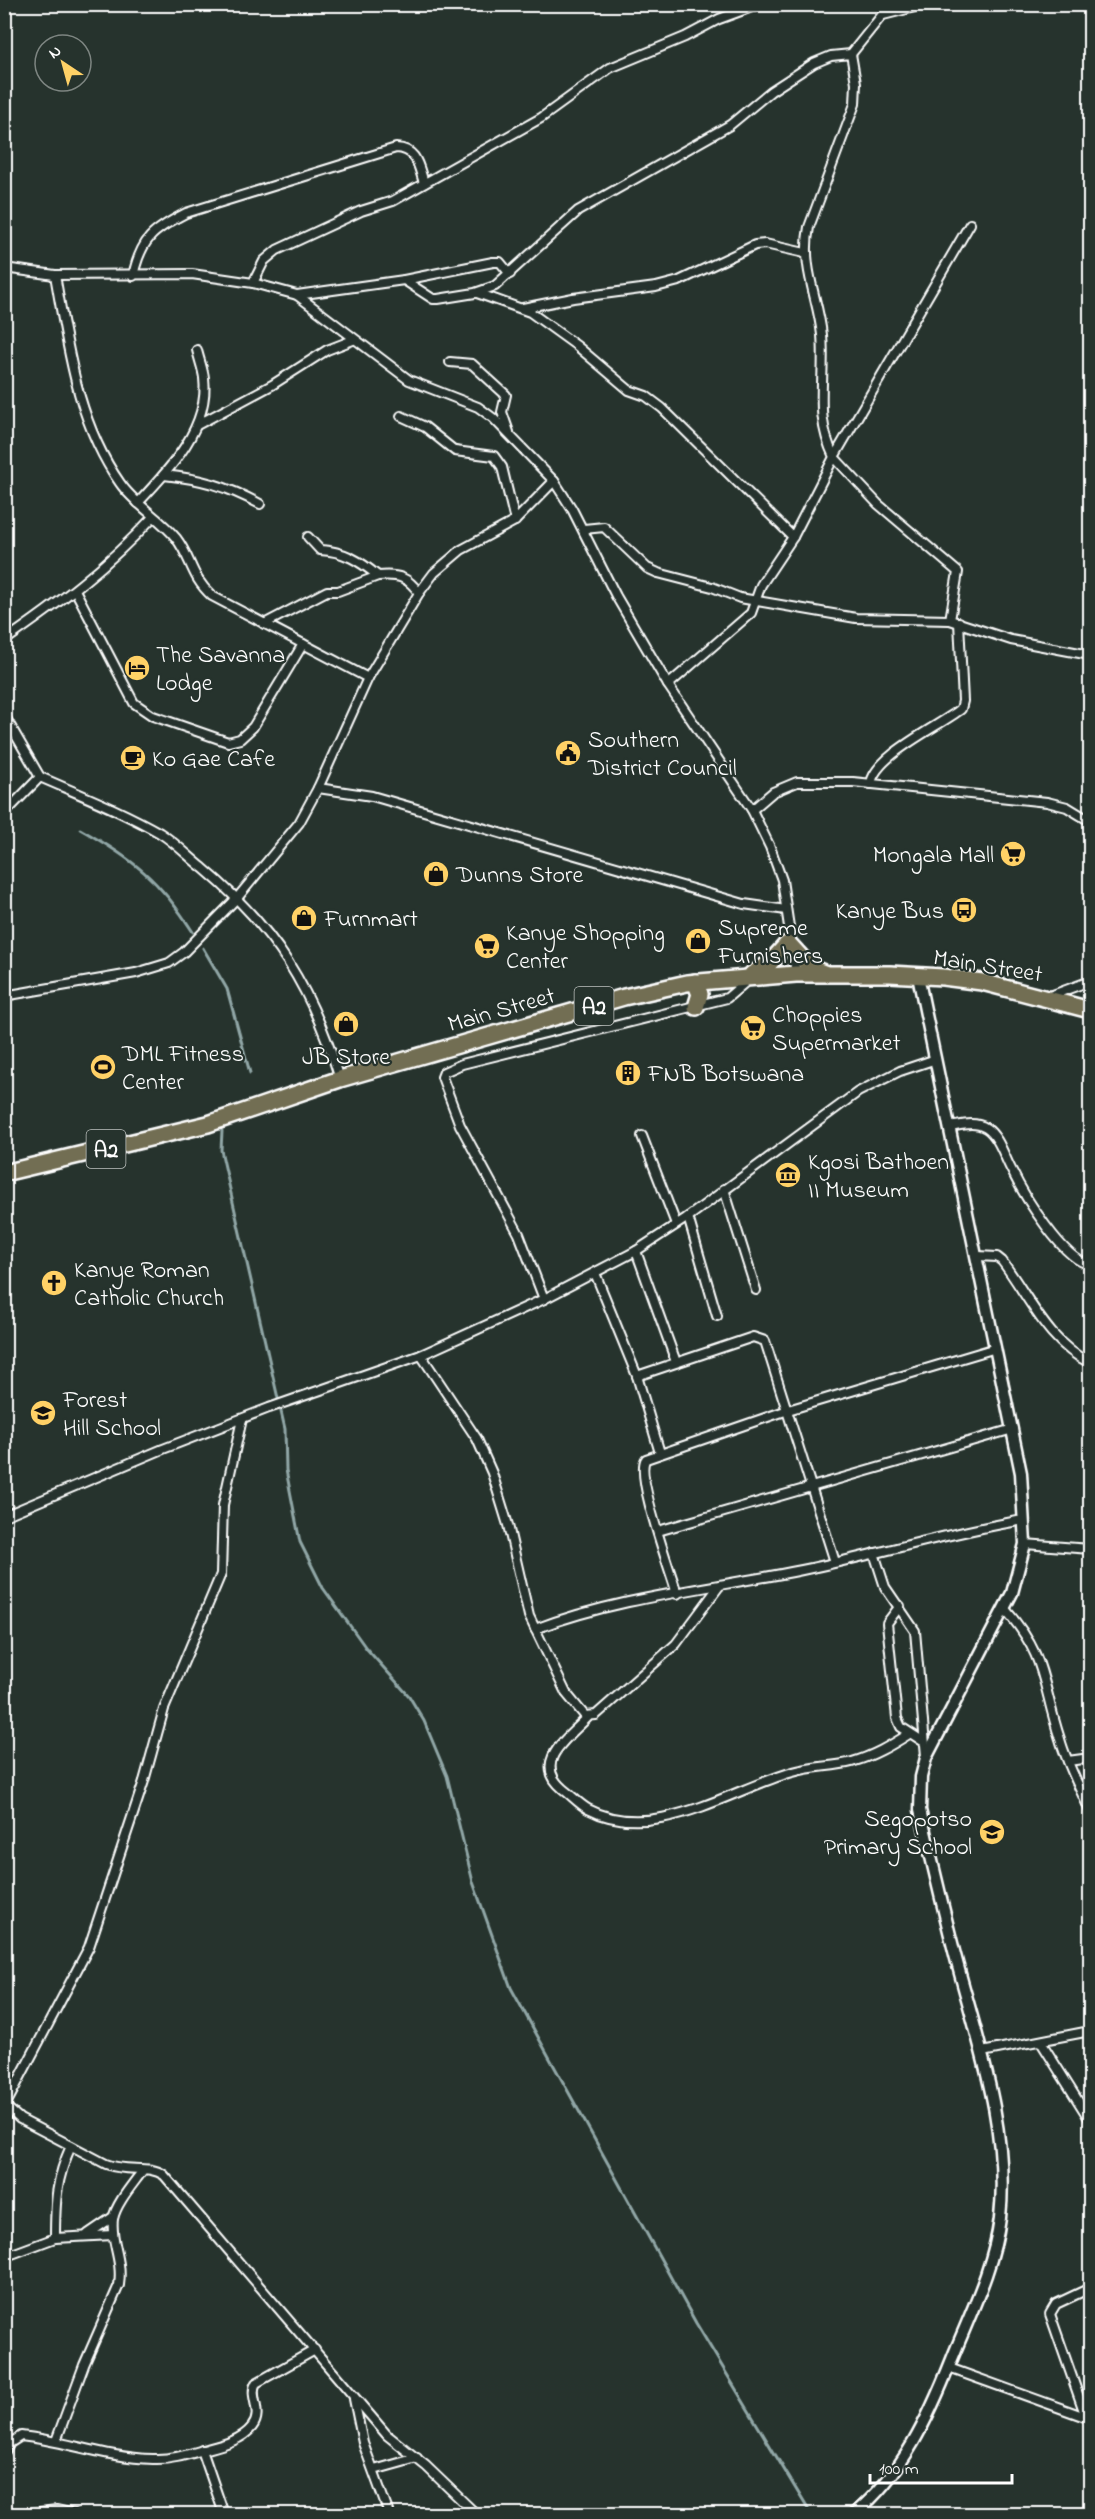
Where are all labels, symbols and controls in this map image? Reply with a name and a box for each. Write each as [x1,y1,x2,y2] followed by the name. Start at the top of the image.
[33,33,93,93] north arrow
[44,39,67,65] text: N
[156,639,285,702] place label: The Savanna Lodge
[122,653,152,683] hotel icon: The Savanna Lodge
[587,724,737,787] place label: Southern District Council
[553,738,583,768] public building icon: Southern District Council
[118,743,148,773] cafe icon: Ko Gae Cafe
[152,743,275,778] place label: Ko Gae Cafe
[873,839,994,874] place label: Mongala Mall
[998,839,1028,869] supermarket icon: Mongala Mall
[421,859,451,889] shop icon: Dunns Store
[455,859,584,894] place label: Dunns Store
[835,895,944,931] place label: Kanye Bus
[949,895,979,925] bus stop icon: Kanye Bus
[289,903,319,933] shop icon: Furnmart
[323,903,418,938] place label: Furnmart
[717,912,823,975] place label: Supreme Furnishers
[506,917,665,980] place label: Kanye Shopping Center
[683,926,713,956] shop icon: Supreme Furnishers
[472,931,502,961] supermarket icon: Kanye Shopping Center
[930,942,1045,993] street label: Main Street
[444,979,559,1043] street label: Main Street
[574,987,614,1025] road number: A2
[772,999,901,1062] place label: Choppies Supermarket
[331,1009,361,1039] shop icon: JB Store
[738,1013,768,1043] supermarket icon: Choppies Supermarket
[121,1038,244,1101] place label: DML Fitness Center
[302,1041,390,1076] place label: JB Store
[88,1052,118,1082] sports icon: DML Fitness Center
[613,1058,643,1088] building icon: FNB Botswana
[647,1058,804,1093] place label: FNB Botswana
[86,1130,126,1168] road number: A2
[808,1146,949,1209] place label: Kgosi Bathoen II Museum
[773,1160,803,1190] museum icon: Kgosi Bathoen II Museum
[74,1254,224,1317] place label: Kanye Roman Catholic Church
[39,1268,69,1298] church icon: Kanye Roman Catholic Church
[62,1384,161,1447] place label: Forest Hill School
[28,1398,58,1428] school or university icon: Forest Hill School
[824,1803,972,1867] place label: Segopotso Primary School
[977,1817,1007,1847] school or university icon: Segopotso Primary School
[870,2447,1012,2485] scale bar
[879,2457,919,2483] text: 100 m

